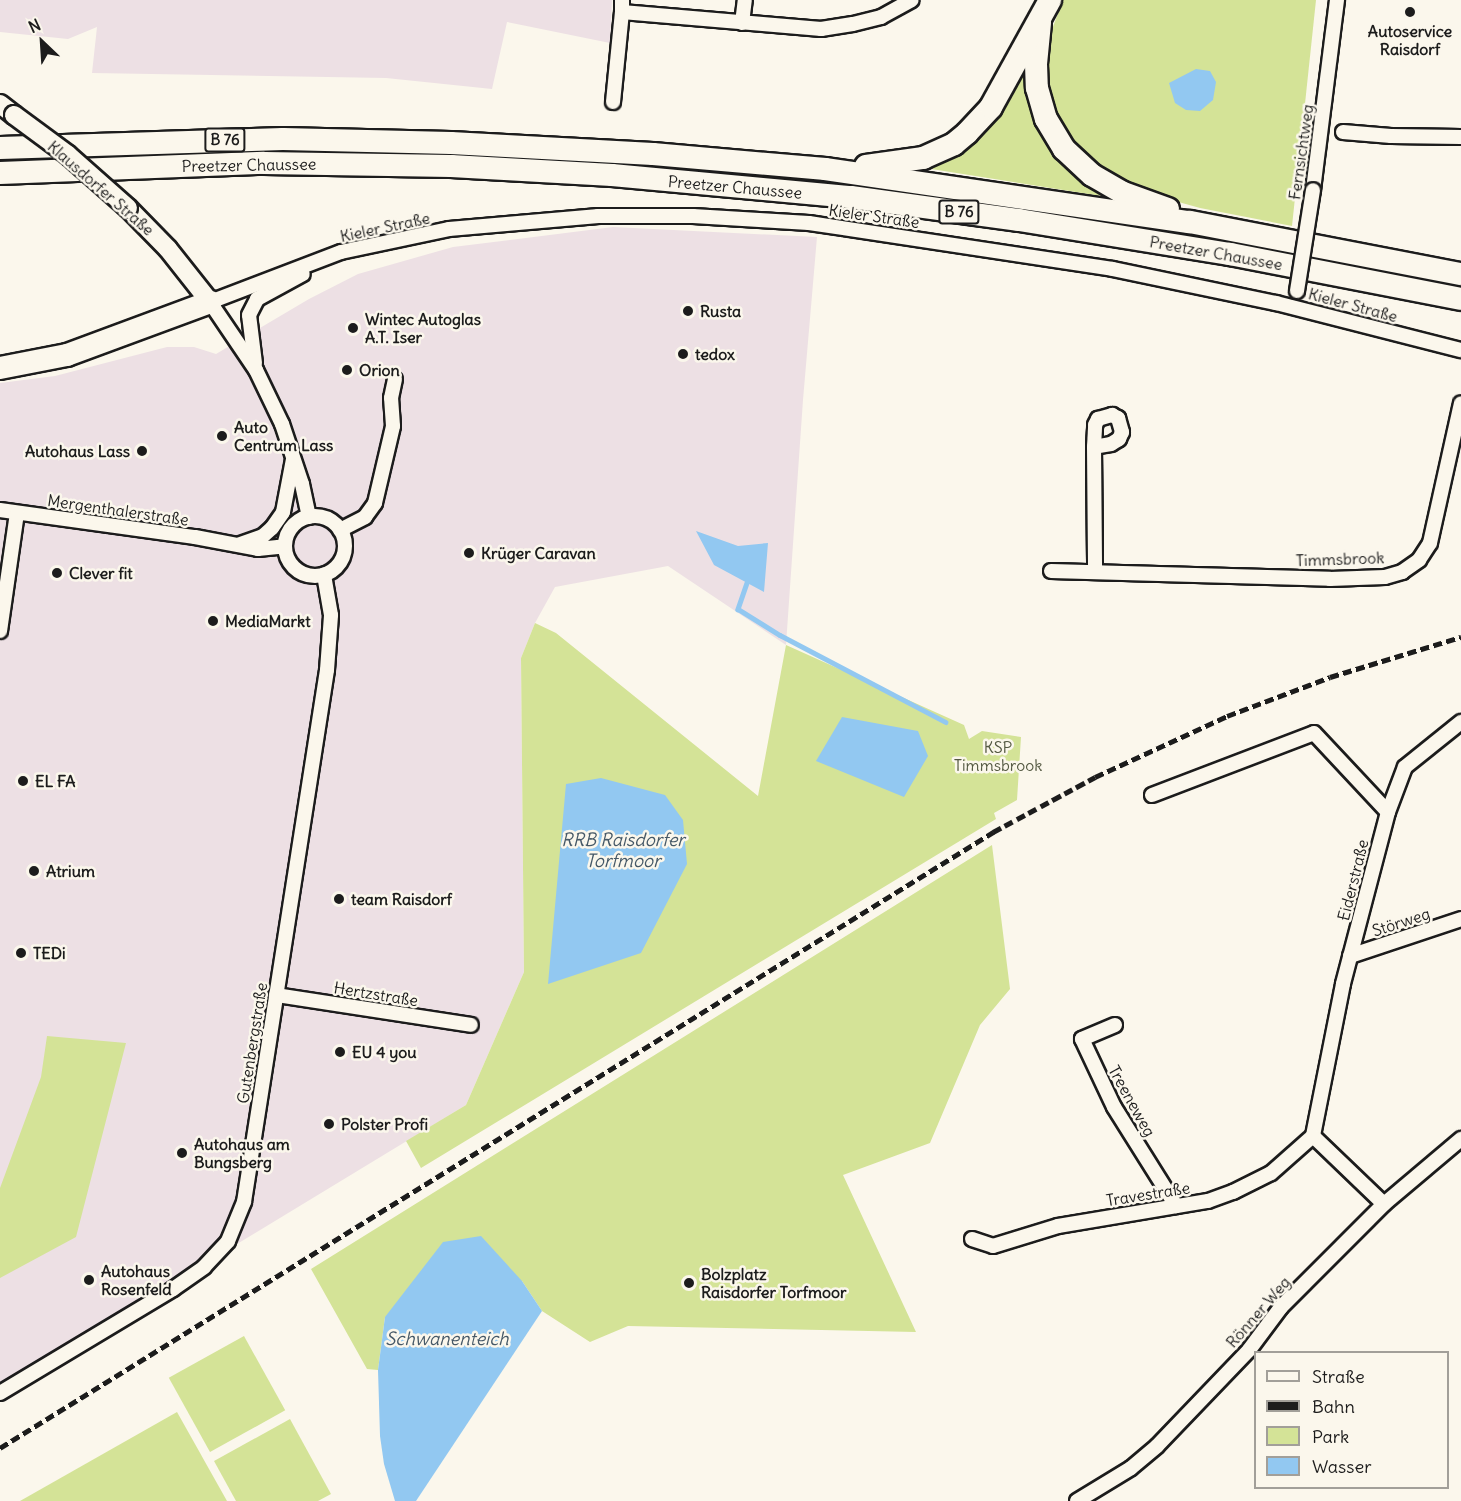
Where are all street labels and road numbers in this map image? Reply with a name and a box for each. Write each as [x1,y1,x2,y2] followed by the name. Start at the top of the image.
[1285,103,1317,201] street label: Fernsichtweg
[204,128,246,152] road number: B 76
[44,137,158,239] street label: Klausdorfer Straße
[182,154,316,176] street label: Preetzer Chaussee
[667,172,803,202] street label: Preetzer Chaussee
[827,200,921,232] street label: Kieler Straße
[938,200,980,224] road number: B 76
[338,208,432,246] street label: Kieler Straße
[1148,232,1284,274] street label: Preetzer Chaussee
[1306,284,1400,326] street label: Kieler Straße
[46,491,190,529] street label: Mergenthalerstraße
[1295,548,1385,570] street label: Timmsbrook
[1334,837,1372,923] street label: Eiderstraße
[1370,904,1432,940] street label: Störweg
[332,978,420,1010] street label: Hertzstraße
[233,981,271,1105] street label: Gutenbergstraße
[1105,1062,1159,1140] street label: Treeneweg
[1105,1178,1191,1210] street label: Travestraße
[1222,1272,1294,1352] street label: Rönner Weg

